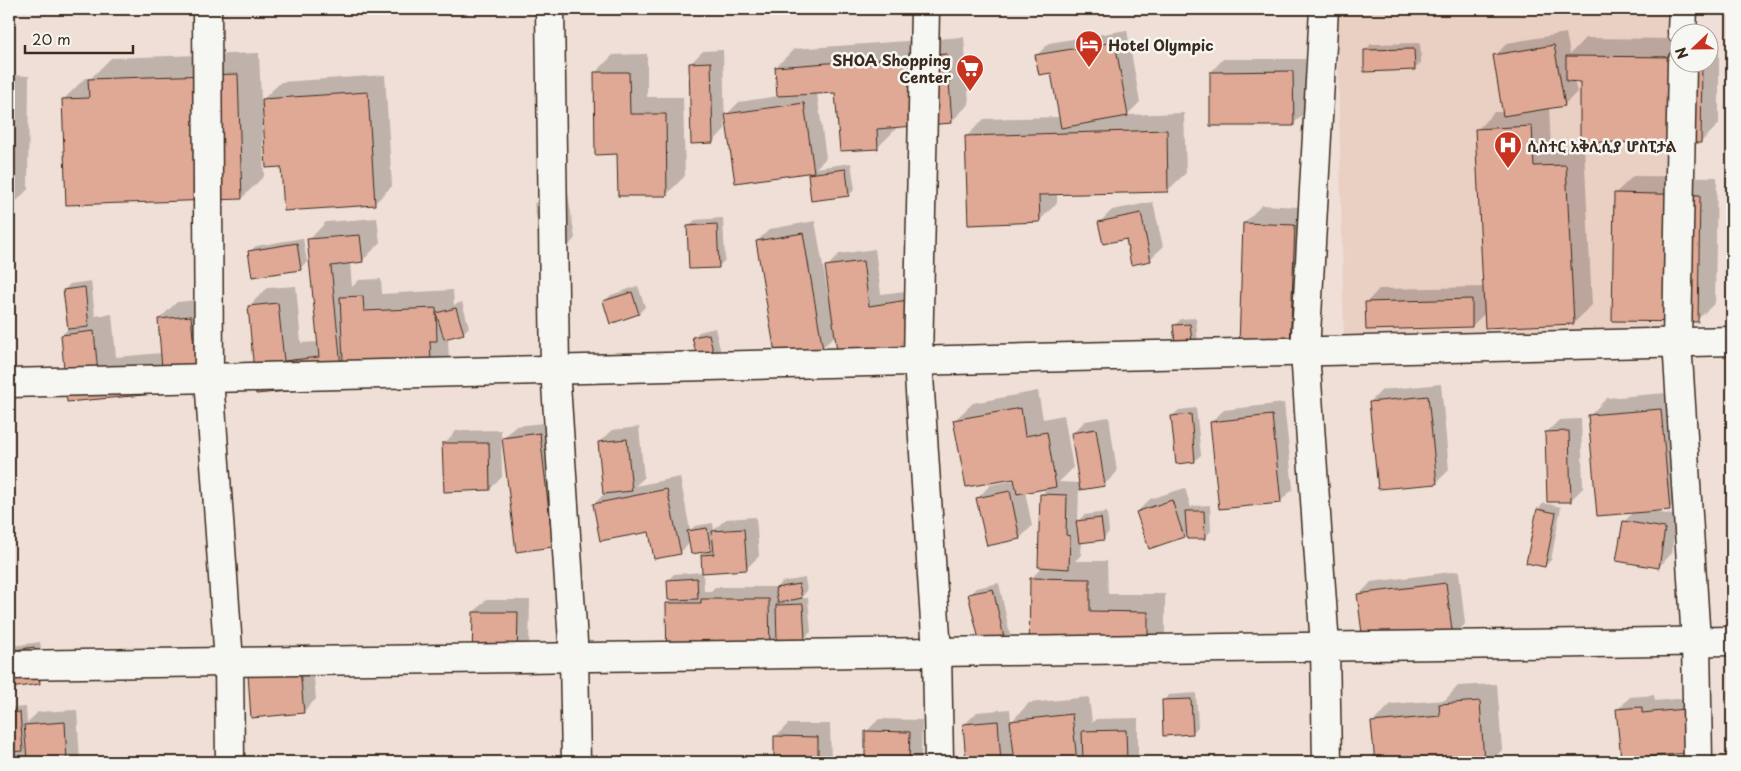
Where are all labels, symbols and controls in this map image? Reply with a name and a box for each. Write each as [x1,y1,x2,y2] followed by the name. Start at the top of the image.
[25,22,132,54] scale bar
[1668,22,1718,72] north arrow
[32,27,71,50] text: 20 m
[1074,29,1104,68] hotel icon: Hotel Olympic
[1108,33,1214,56] place label: Hotel Olympic
[1670,44,1693,62] text: N
[832,48,951,88] place label: SHOA Shopping Center
[955,53,985,92] supermarket icon: SHOA Shopping Center
[1493,130,1523,169] hospital icon: ሲስተር አቅሊሲያ ሆስፒታል
[1527,134,1677,157] place label: ሲስተር አቅሊሲያ ሆስፒታል

